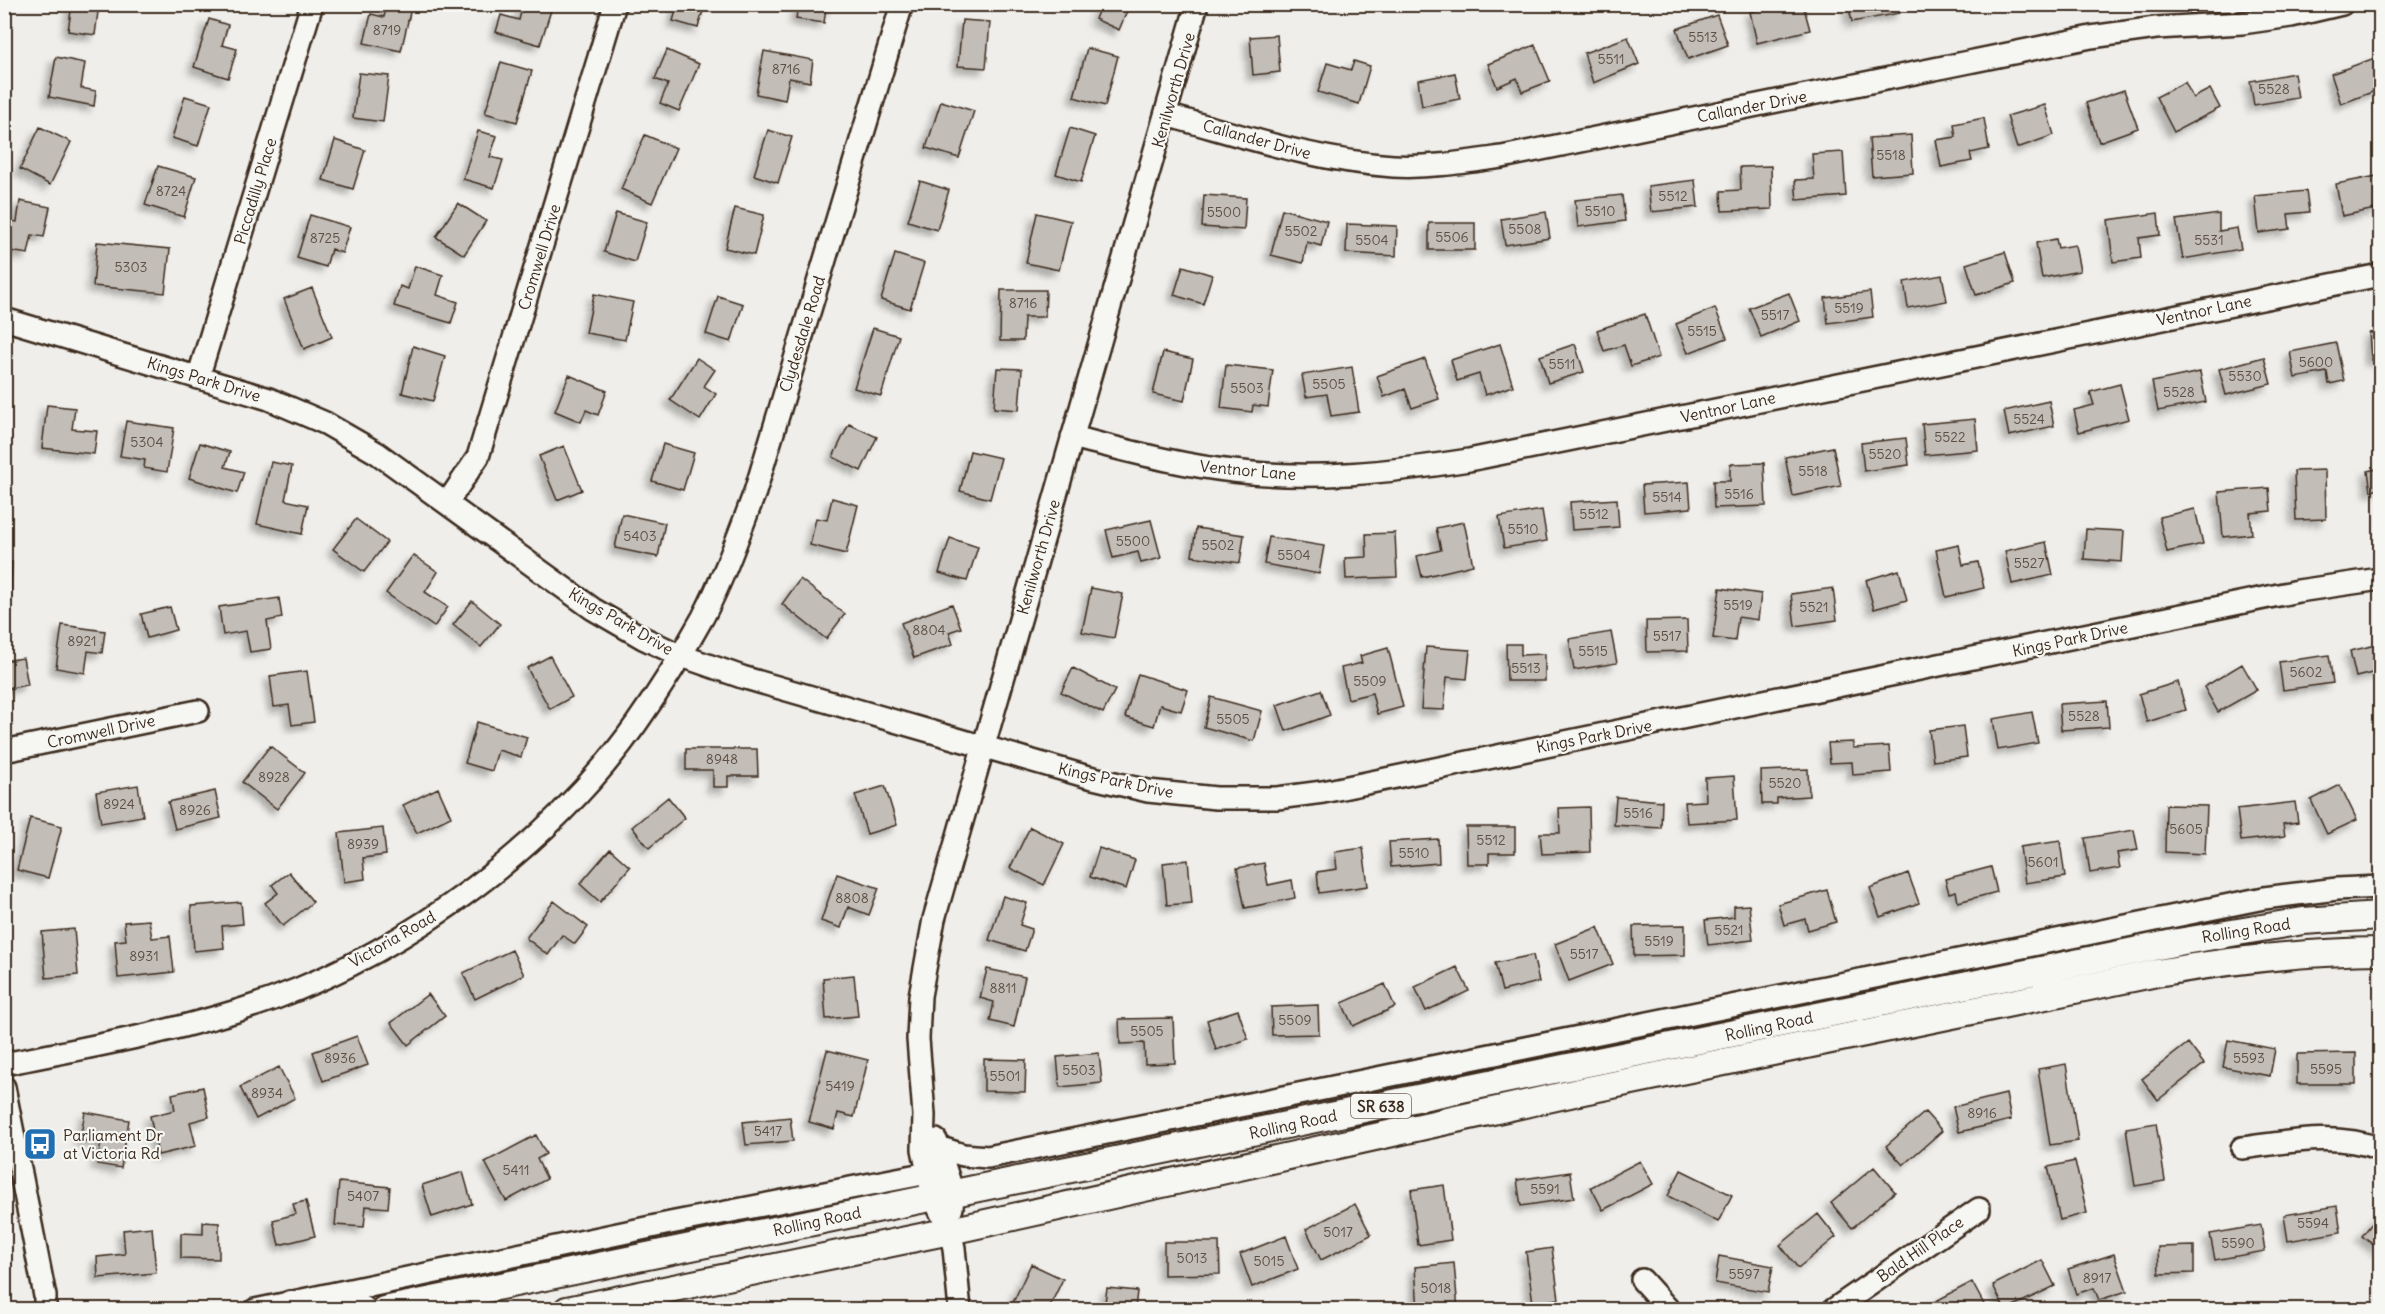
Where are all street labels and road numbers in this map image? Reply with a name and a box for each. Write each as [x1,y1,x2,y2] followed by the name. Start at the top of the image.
[1147,30,1199,150] street label: Kenilworth Drive
[1695,86,1809,126] street label: Callander Drive
[1201,115,1313,163] street label: Callander Drive
[229,135,281,247] street label: Piccadilly Place
[513,202,565,312] street label: Cromwell Drive
[775,273,829,395] street label: Clydesdale Road
[2155,290,2253,330] street label: Ventnor Lane
[145,352,263,406] street label: Kings Park Drive
[1679,387,1777,427] street label: Ventnor Lane
[1199,456,1297,484] street label: Ventnor Lane
[1012,497,1064,617] street label: Kenilworth Drive
[565,583,677,659] street label: Kings Park Drive
[2010,617,2130,661] street label: Kings Park Drive
[45,710,157,752] street label: Cromwell Drive
[1534,715,1654,757] street label: Kings Park Drive
[1056,758,1176,802] street label: Kings Park Drive
[345,906,439,972] street label: Victoria Road
[2200,913,2292,947] street label: Rolling Road
[1723,1007,1815,1045] street label: Rolling Road
[1351,1094,1411,1118] road number: SR 638
[1247,1105,1339,1143] street label: Rolling Road
[771,1202,863,1240] street label: Rolling Road
[1873,1212,1967,1286] street label: Bald Hill Place

